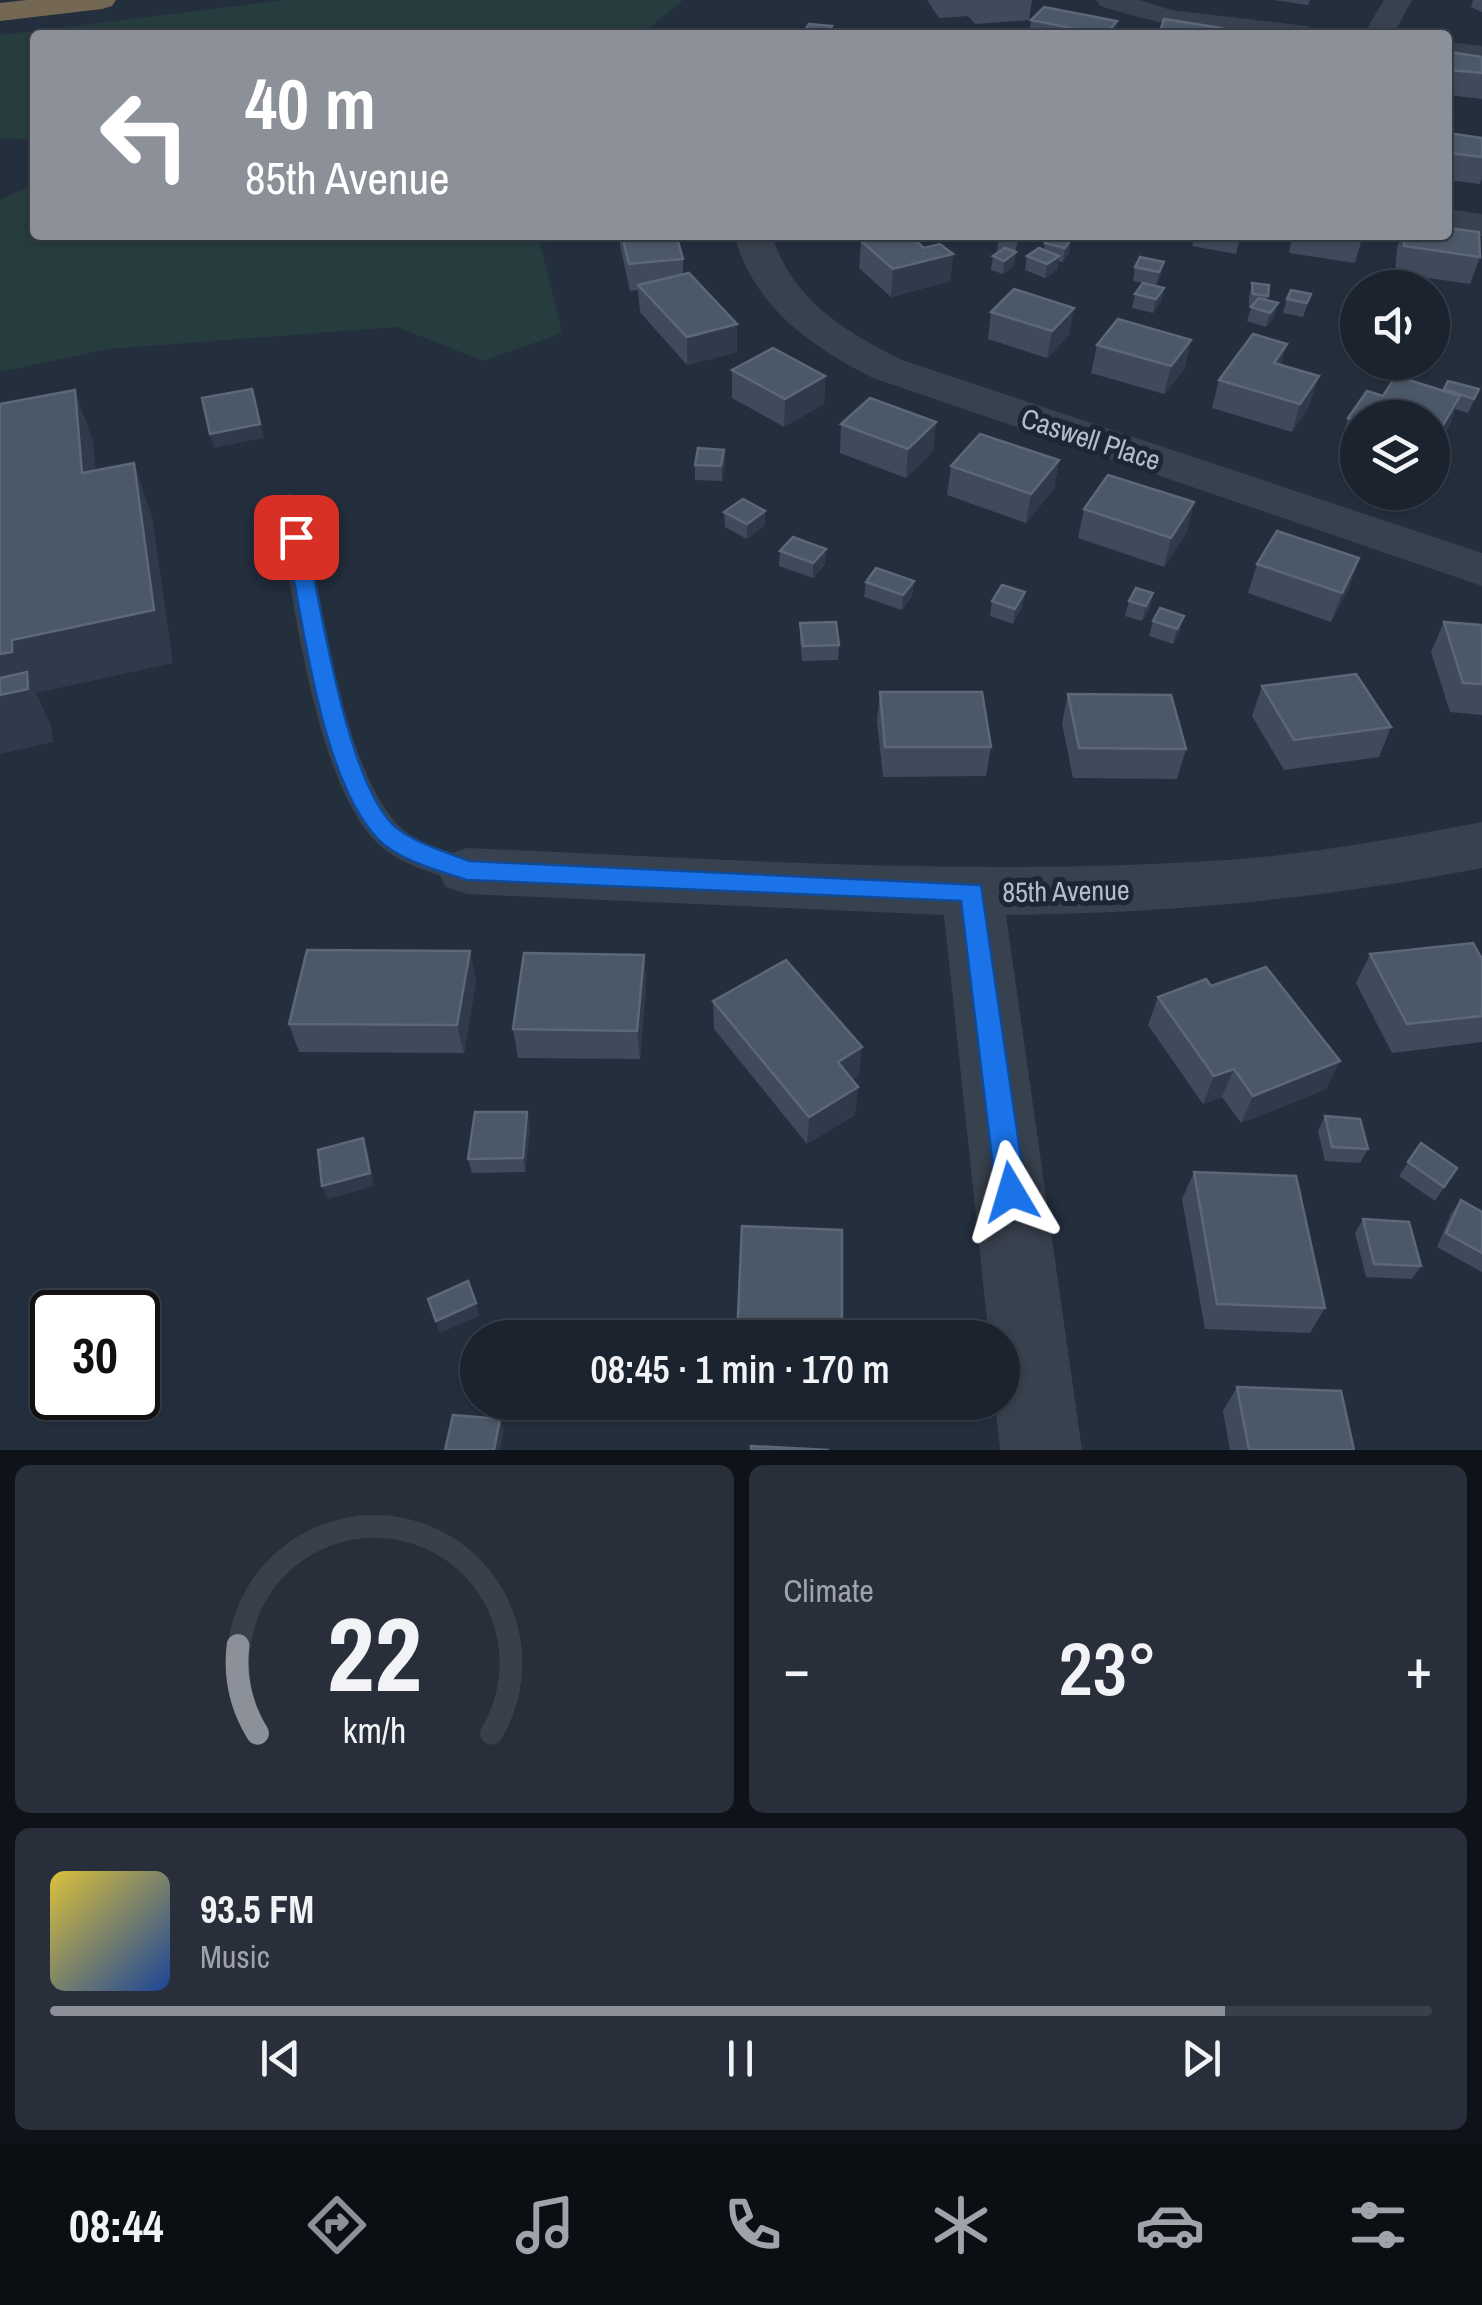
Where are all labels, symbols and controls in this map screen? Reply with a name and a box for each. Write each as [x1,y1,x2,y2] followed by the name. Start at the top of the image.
[245,57,376,151] text: 40 m
[80,70,210,200] icon: left
[245,147,450,208] text: 85th Avenue
[1340,270,1450,510] map controls
[1340,270,1450,380] button: sound
[1017,399,1165,479] street label: Caswell Place
[1340,400,1450,510] button: layers
[254,495,339,580] pin
[269,510,324,565] icon: arrive
[1002,871,1130,911] street label: 85th Avenue
[959,1140,1063,1244] position arrow
[30,1290,160,1420] speed limit sign: 30
[590,1344,890,1395] text: 08:45 · 1 min · 170 m
[784,1569,874,1612] text: Climate
[327,1583,422,1723] text: 22
[1059,1617,1157,1718] text: 23°
[784,1631,810,1705] text: −
[1406,1631,1432,1705] text: +
[342,1706,406,1754] text: km/h
[200,1884,314,1935] text: 93.5 FM
[200,1935,270,1978] text: Music
[253,2031,308,2086] icon: previous
[713,2031,768,2086] icon: pause
[1174,2031,1229,2086] icon: next
[302,2190,372,2260] icon: directions
[510,2190,580,2260] icon: music
[718,2190,788,2260] icon: phone
[926,2190,996,2260] icon: climate
[1135,2190,1205,2260] icon: car
[1343,2190,1413,2260] icon: filters
[69,2195,163,2256] text: 08:44

